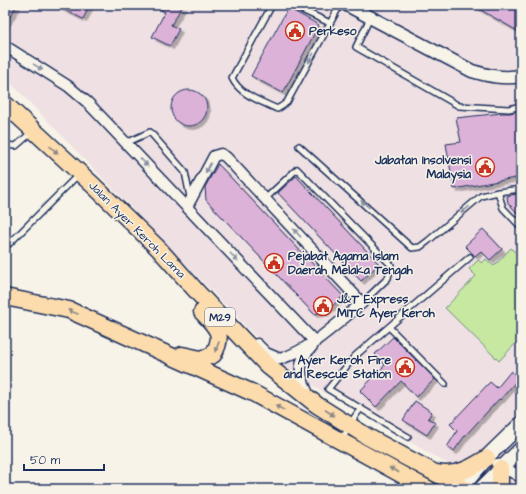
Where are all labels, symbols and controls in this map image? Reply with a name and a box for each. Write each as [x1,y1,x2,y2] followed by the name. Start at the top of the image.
[284,20,306,42] public building icon: Perkeso
[309,23,357,40] place label: Perkeso
[308,52,314,63] one-way arrow
[32,63,44,70] one-way arrow
[49,145,59,155] one-way arrow
[374,152,472,184] place label: Jabatan Insolvensi Malaysia
[474,156,496,178] public building icon: Jabatan Insolvensi Malaysia
[140,157,149,167] one-way arrow
[205,162,211,173] one-way arrow
[84,178,189,283] street label: Jalan Ayer Keroh Lama
[361,200,370,209] one-way arrow
[460,205,470,214] one-way arrow
[292,228,302,238] one-way arrow
[288,248,414,281] place label: Pejabat Agama Islam Daerah Melaka Tengah
[229,252,238,261] one-way arrow
[263,252,285,274] public building icon: Pejabat Agama Islam Daerah Melaka Tengah
[336,291,436,323] place label: J&T Express MITC Ayer Keroh
[312,295,334,317] public building icon: J&T Express MITC Ayer Keroh
[205,308,235,326] road number: M29
[68,309,79,315] one-way arrow
[213,341,219,353] one-way arrow
[283,352,392,383] place label: Ayer Keroh Fire and Rescue Station
[394,356,416,378] public building icon: Ayer Keroh Fire and Rescue Station
[274,404,286,411] one-way arrow
[325,409,335,417] one-way arrow
[24,446,104,472] scale bar
[30,452,61,469] text: 50 m
[388,467,400,474] one-way arrow

